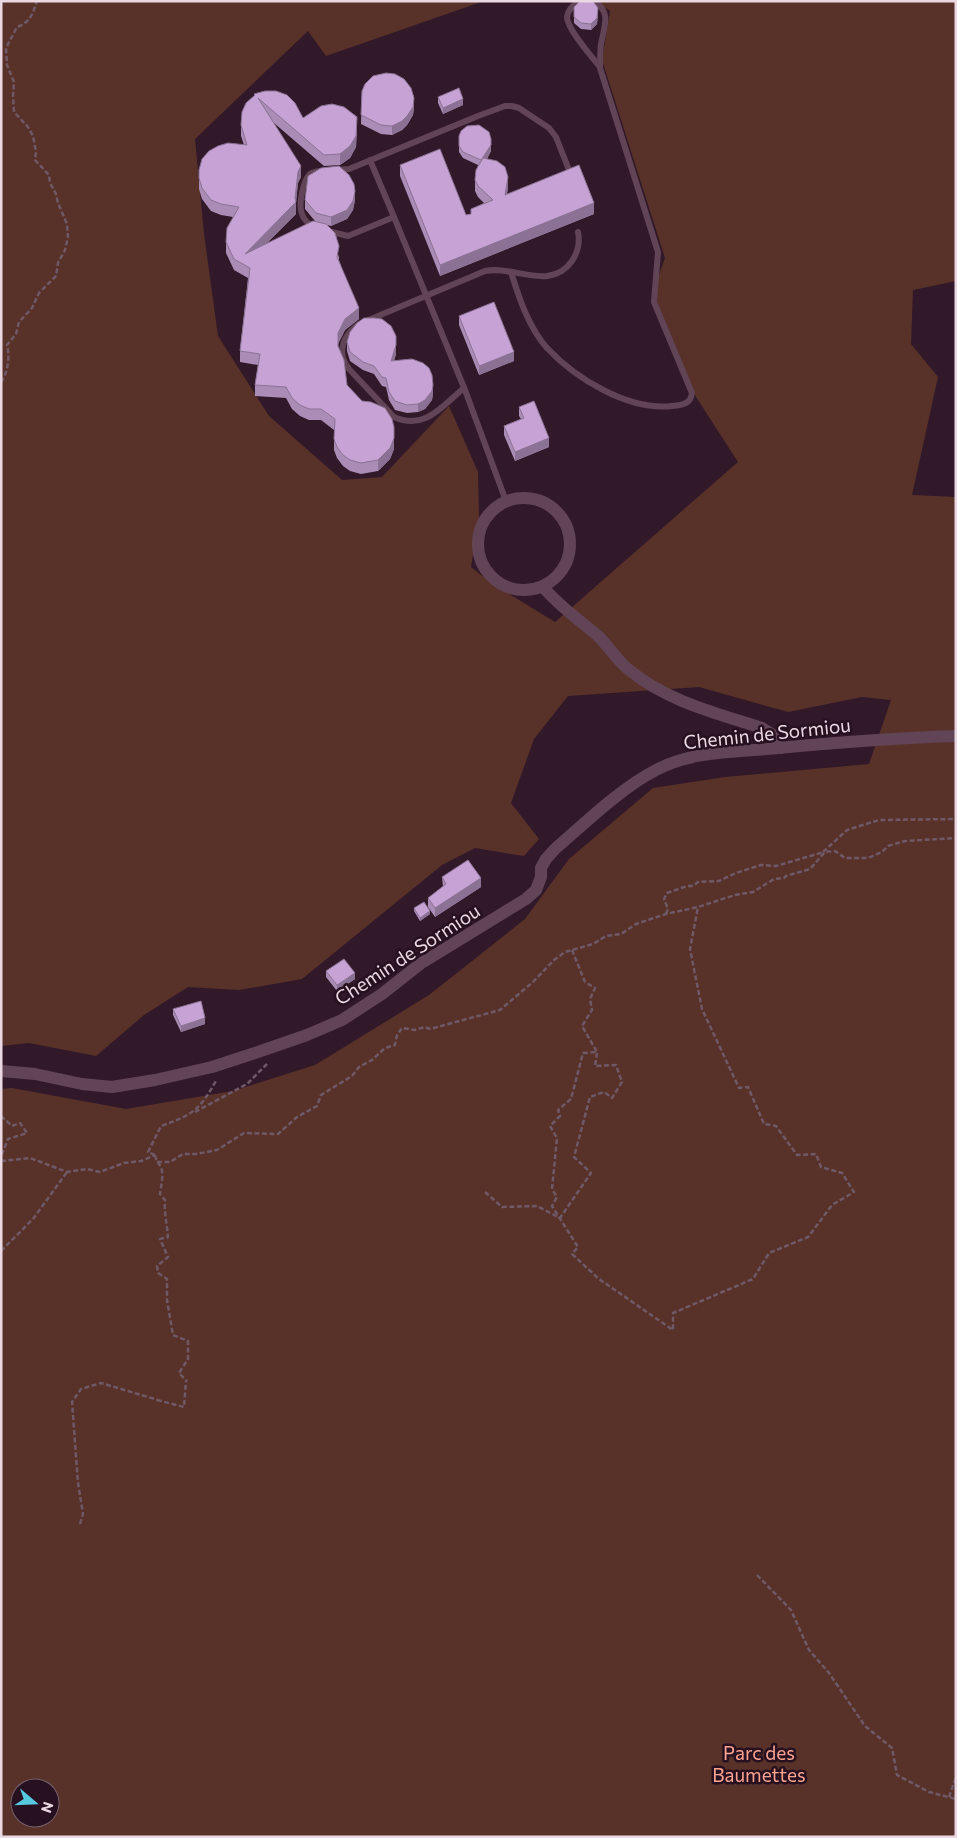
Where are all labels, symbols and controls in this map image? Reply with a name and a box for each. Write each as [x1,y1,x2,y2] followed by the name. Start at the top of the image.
[682,713,852,753] street label: Chemin de Sormiou
[330,899,484,1009] street label: Chemin de Sormiou
[712,1741,806,1786] park label: Parc des Baumettes
[10,1778,60,1828] north arrow
[38,1800,58,1815] text: N

